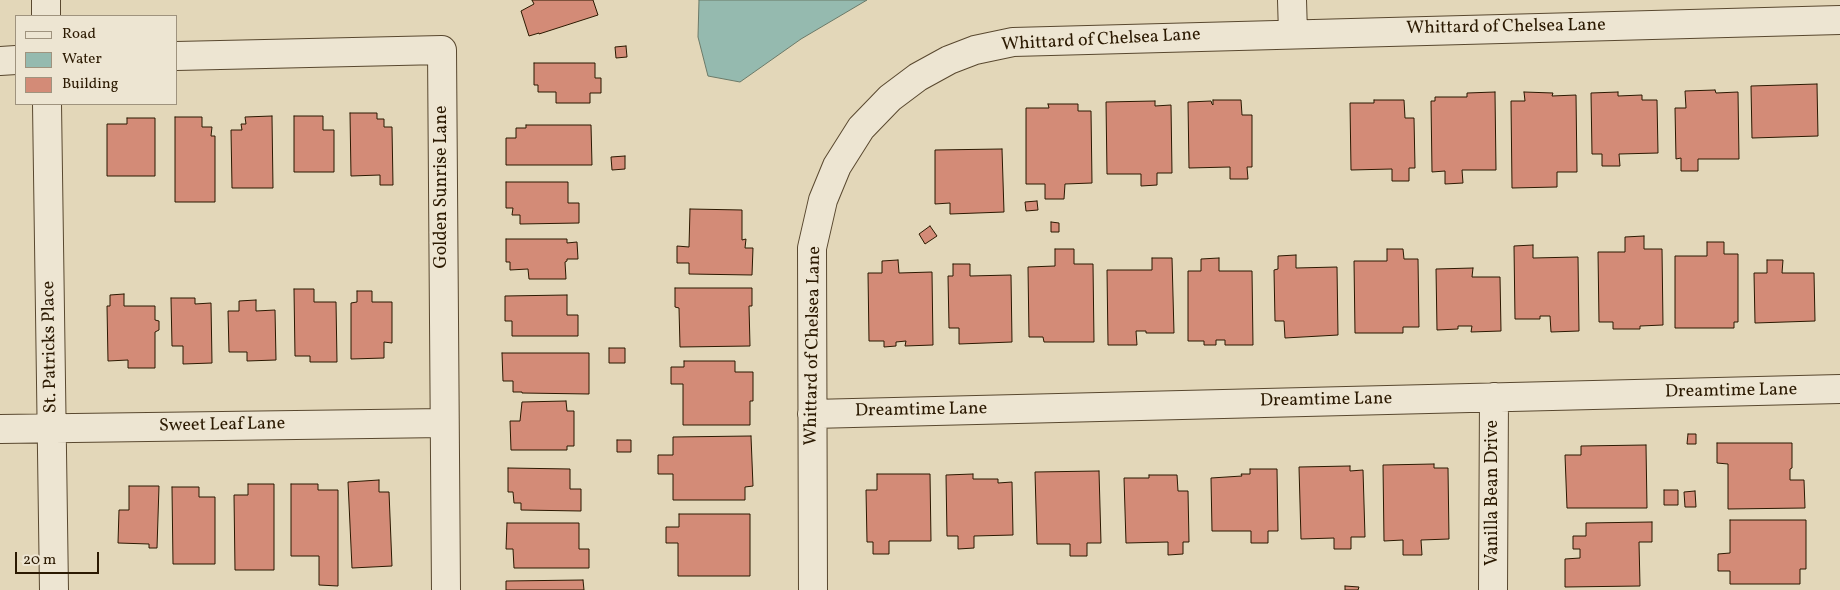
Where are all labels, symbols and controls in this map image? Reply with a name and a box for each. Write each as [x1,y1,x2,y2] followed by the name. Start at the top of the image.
[15,15,178,105] legend
[1406,15,1606,41] street label: Whittard of Chelsea Lane
[62,24,96,45] text: Road
[1001,25,1201,57] street label: Whittard of Chelsea Lane
[62,49,102,70] text: Water
[62,74,118,95] text: Building
[432,106,454,268] street label: Golden Sunrise Lane
[801,246,827,446] street label: Whittard of Chelsea Lane
[39,281,63,413] street label: St. Patricks Place
[1665,380,1797,404] street label: Dreamtime Lane
[1260,389,1392,413] street label: Dreamtime Lane
[855,399,987,423] street label: Dreamtime Lane
[159,414,285,438] street label: Sweet Leaf Lane
[1483,420,1505,566] street label: Vanilla Bean Drive
[18,542,101,574] scale bar
[23,550,56,571] text: 20 m

